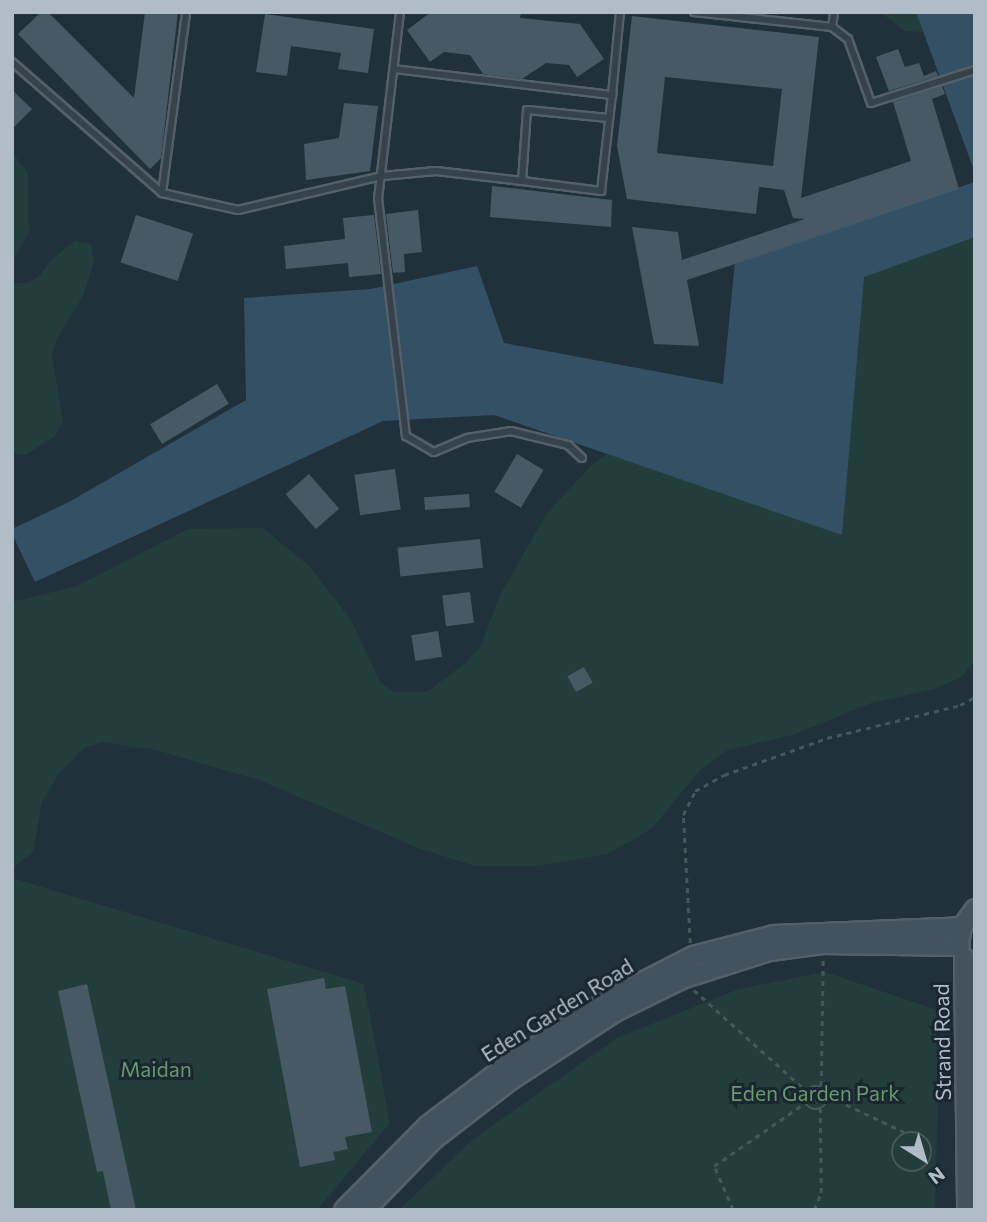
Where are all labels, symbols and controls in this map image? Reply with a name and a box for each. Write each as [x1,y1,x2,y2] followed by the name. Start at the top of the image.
[476,953,638,1067] street label: Eden Garden Road
[928,983,956,1101] street label: Strand Road
[120,1056,192,1082] park label: Maidan
[730,1080,900,1106] park label: Eden Garden Park
[889,1124,959,1194] north arrow
[924,1163,950,1190] text: N

